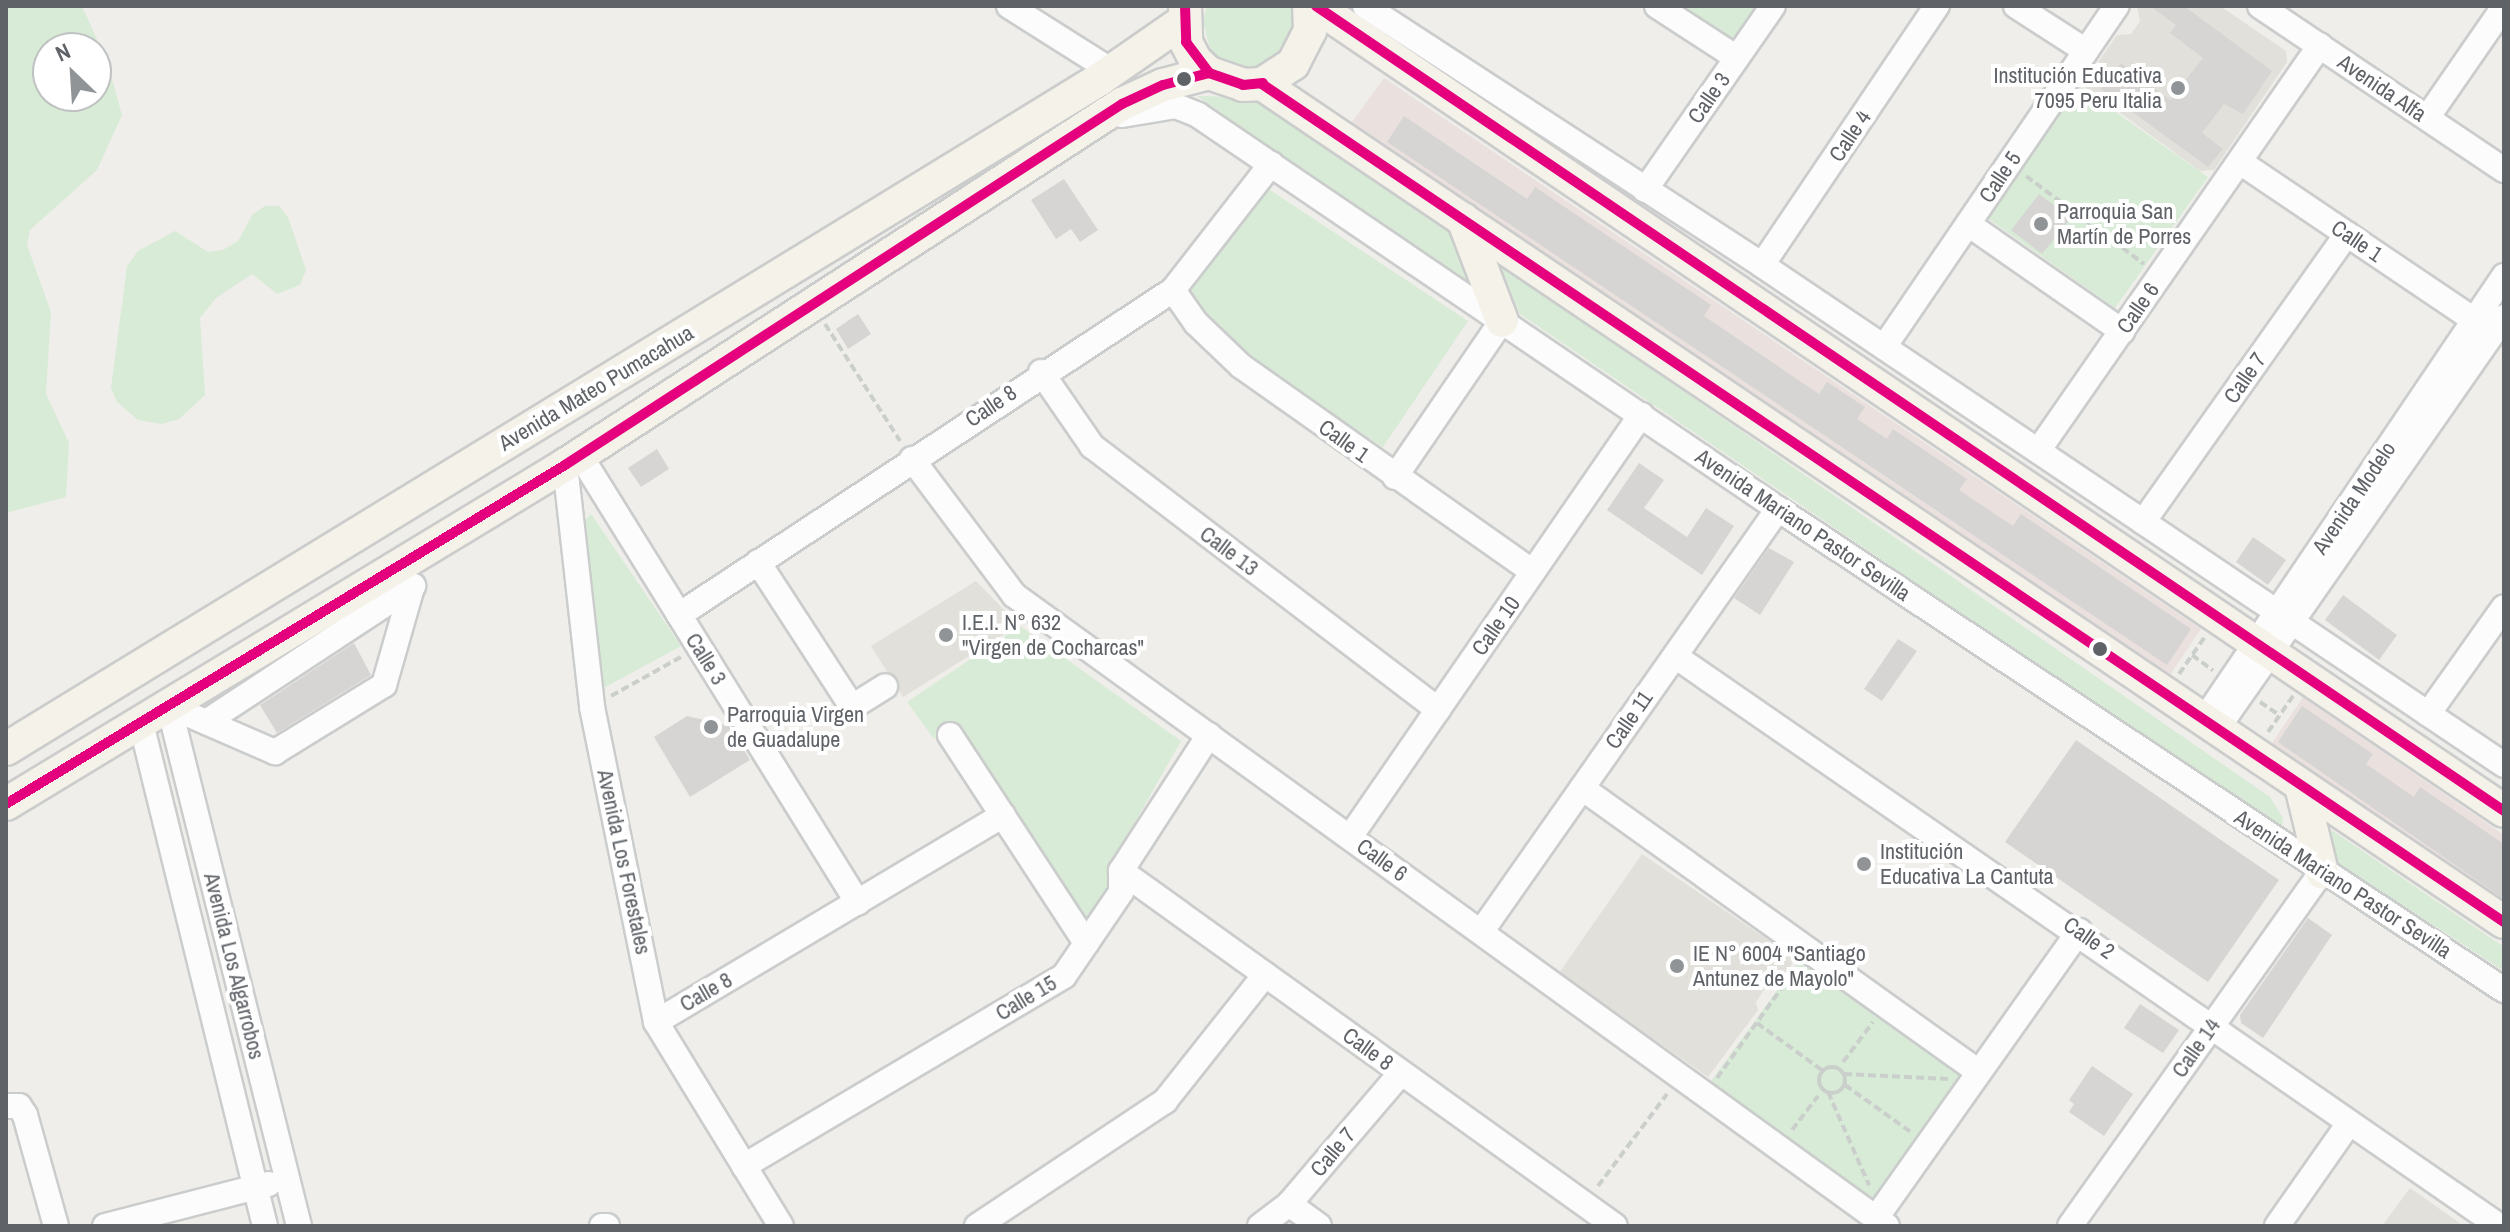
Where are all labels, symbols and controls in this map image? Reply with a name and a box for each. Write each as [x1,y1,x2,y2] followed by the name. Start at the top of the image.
[32,32,112,112] north arrow
[50,36,75,68] text: N
[2332,49,2432,127] street label: Avenida Alfa
[1994,62,2162,114] place label: Institución Educativa 7095 Peru Italia
[1682,67,1736,129] street label: Calle 3
[1176,71,1192,87] unlabelled marker
[2169,79,2187,97] marker: Institución Educativa 7095 Peru Italia
[1823,105,1877,167] street label: Calle 4
[1973,146,2027,208] street label: Calle 5
[2057,198,2191,250] place label: Parroquia San Martín de Porres
[2326,214,2388,268] street label: Calle 1
[2032,215,2050,233] marker: Parroquia San Martín de Porres
[2111,277,2165,339] street label: Calle 6
[494,319,698,457] street label: Avenida Mateo Pumacahua
[2218,347,2272,409] street label: Calle 7
[960,379,1022,433] street label: Calle 8
[1314,414,1374,468] street label: Calle 1
[2307,437,2401,559] street label: Avenida Modelo
[1691,443,1915,607] street label: Avenida Mariano Pastor Sevilla
[1195,521,1263,581] street label: Calle 13
[1466,591,1526,661] street label: Calle 10
[962,609,1144,660] place label: I.E.I. N° 632 "Virgen de Cocharcas"
[937,626,955,644] marker: I.E.I. N° 632 "Virgen de Cocharcas"
[680,628,732,690] street label: Calle 3
[2092,641,2108,657] unlabelled marker
[1600,686,1658,754] street label: Calle 11
[727,701,864,752] place label: Parroquia Virgen de Guadalupe
[702,718,720,736] marker: Parroquia Virgen de Guadalupe
[592,767,656,957] street label: Avenida Los Forestales
[2230,804,2456,964] street label: Avenida Mariano Pastor Sevilla
[1352,833,1412,887] street label: Calle 6
[1880,838,2054,890] place label: Institución Educativa La Cantuta
[1855,855,1873,873] marker: Institución Educativa La Cantuta
[198,870,270,1062] street label: Avenida Los Algarrobos
[2058,911,2120,965] street label: Calle 2
[1693,940,1866,992] place label: IE N° 6004 "Santiago Antunez de Mayolo"
[1668,957,1686,975] marker: IE N° 6004 "Santiago Antunez de Mayolo"
[675,967,737,1017] street label: Calle 8
[991,970,1061,1026] street label: Calle 15
[2166,1013,2226,1083] street label: Calle 14
[1338,1022,1398,1076] street label: Calle 8
[1305,1122,1361,1182] street label: Calle 7

